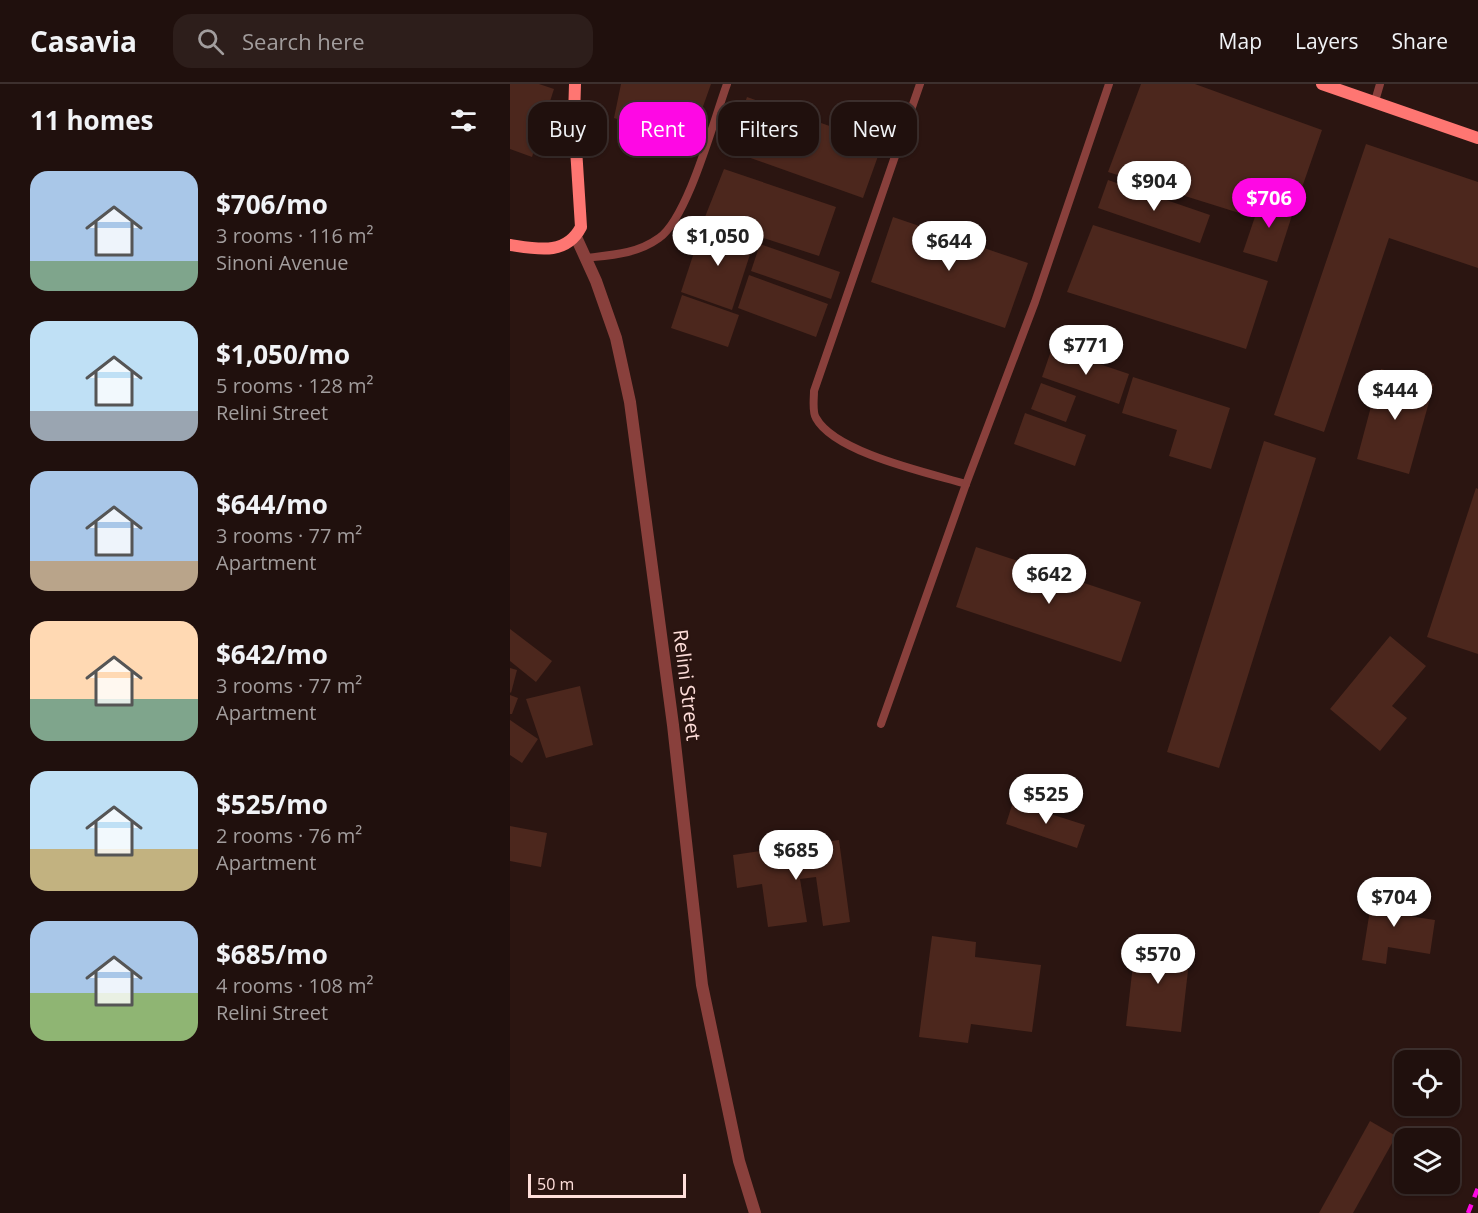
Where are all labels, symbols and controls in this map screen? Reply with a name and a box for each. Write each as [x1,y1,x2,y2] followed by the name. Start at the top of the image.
[173,14,593,68] search box
[30,22,137,60] text: Casavia
[194,25,227,58] icon: search
[242,26,365,56] text: Search here
[1219,27,1262,55] text: Map
[1295,27,1359,55] text: Layers
[1392,27,1448,55] text: Share
[30,102,154,138] text: 11 homes
[528,102,607,156] chip: Buy
[619,102,706,156] chip: Rent
[718,102,819,156] chip: Filters
[831,102,917,156] chip: New
[447,104,480,137] icon: filters
[1118,161,1190,212] pin: $904
[1131,167,1177,194] text: $904
[1233,178,1305,229] pin: $706
[1246,184,1292,211] text: $706
[216,186,328,222] text: $706/mo
[78,195,150,267] icon: home
[669,216,767,267] pin: $1,050
[913,221,985,272] pin: $644
[216,222,374,249] text: 3 rooms · 116 m²
[687,222,749,249] text: $1,050
[926,227,972,254] text: $644
[216,249,348,276] text: Sinoni Avenue
[1050,325,1122,376] pin: $771
[1063,331,1109,358] text: $771
[216,336,350,372] text: $1,050/mo
[78,345,150,417] icon: home
[1359,370,1431,421] pin: $444
[216,372,374,399] text: 5 rooms · 128 m²
[1372,376,1418,403] text: $444
[216,399,328,426] text: Relini Street
[216,486,328,522] text: $644/mo
[78,495,150,567] icon: home
[216,522,362,549] text: 3 rooms · 77 m²
[216,549,316,576] text: Apartment
[1013,554,1085,605] pin: $642
[1026,560,1072,587] text: $642
[667,628,708,742] street label: Relini Street
[216,636,328,672] text: $642/mo
[78,645,150,717] icon: home
[216,672,362,699] text: 3 rooms · 77 m²
[216,699,316,726] text: Apartment
[1010,774,1082,825] pin: $525
[1023,780,1069,807] text: $525
[216,786,328,822] text: $525/mo
[78,795,150,867] icon: home
[216,822,362,849] text: 2 rooms · 76 m²
[760,830,832,881] pin: $685
[773,836,819,863] text: $685
[216,849,316,876] text: Apartment
[1358,877,1430,928] pin: $704
[1371,883,1417,910] text: $704
[1122,934,1194,985] pin: $570
[216,936,328,972] text: $685/mo
[1135,940,1181,967] text: $570
[78,945,150,1017] icon: home
[216,972,374,999] text: 4 rooms · 108 m²
[216,999,328,1026] text: Relini Street
[1394,1050,1460,1194] map controls
[1394,1050,1460,1116] button: locate
[1394,1128,1460,1194] button: layers
[528,1171,686,1198] scale bar
[537,1173,574,1195] text: 50 m

